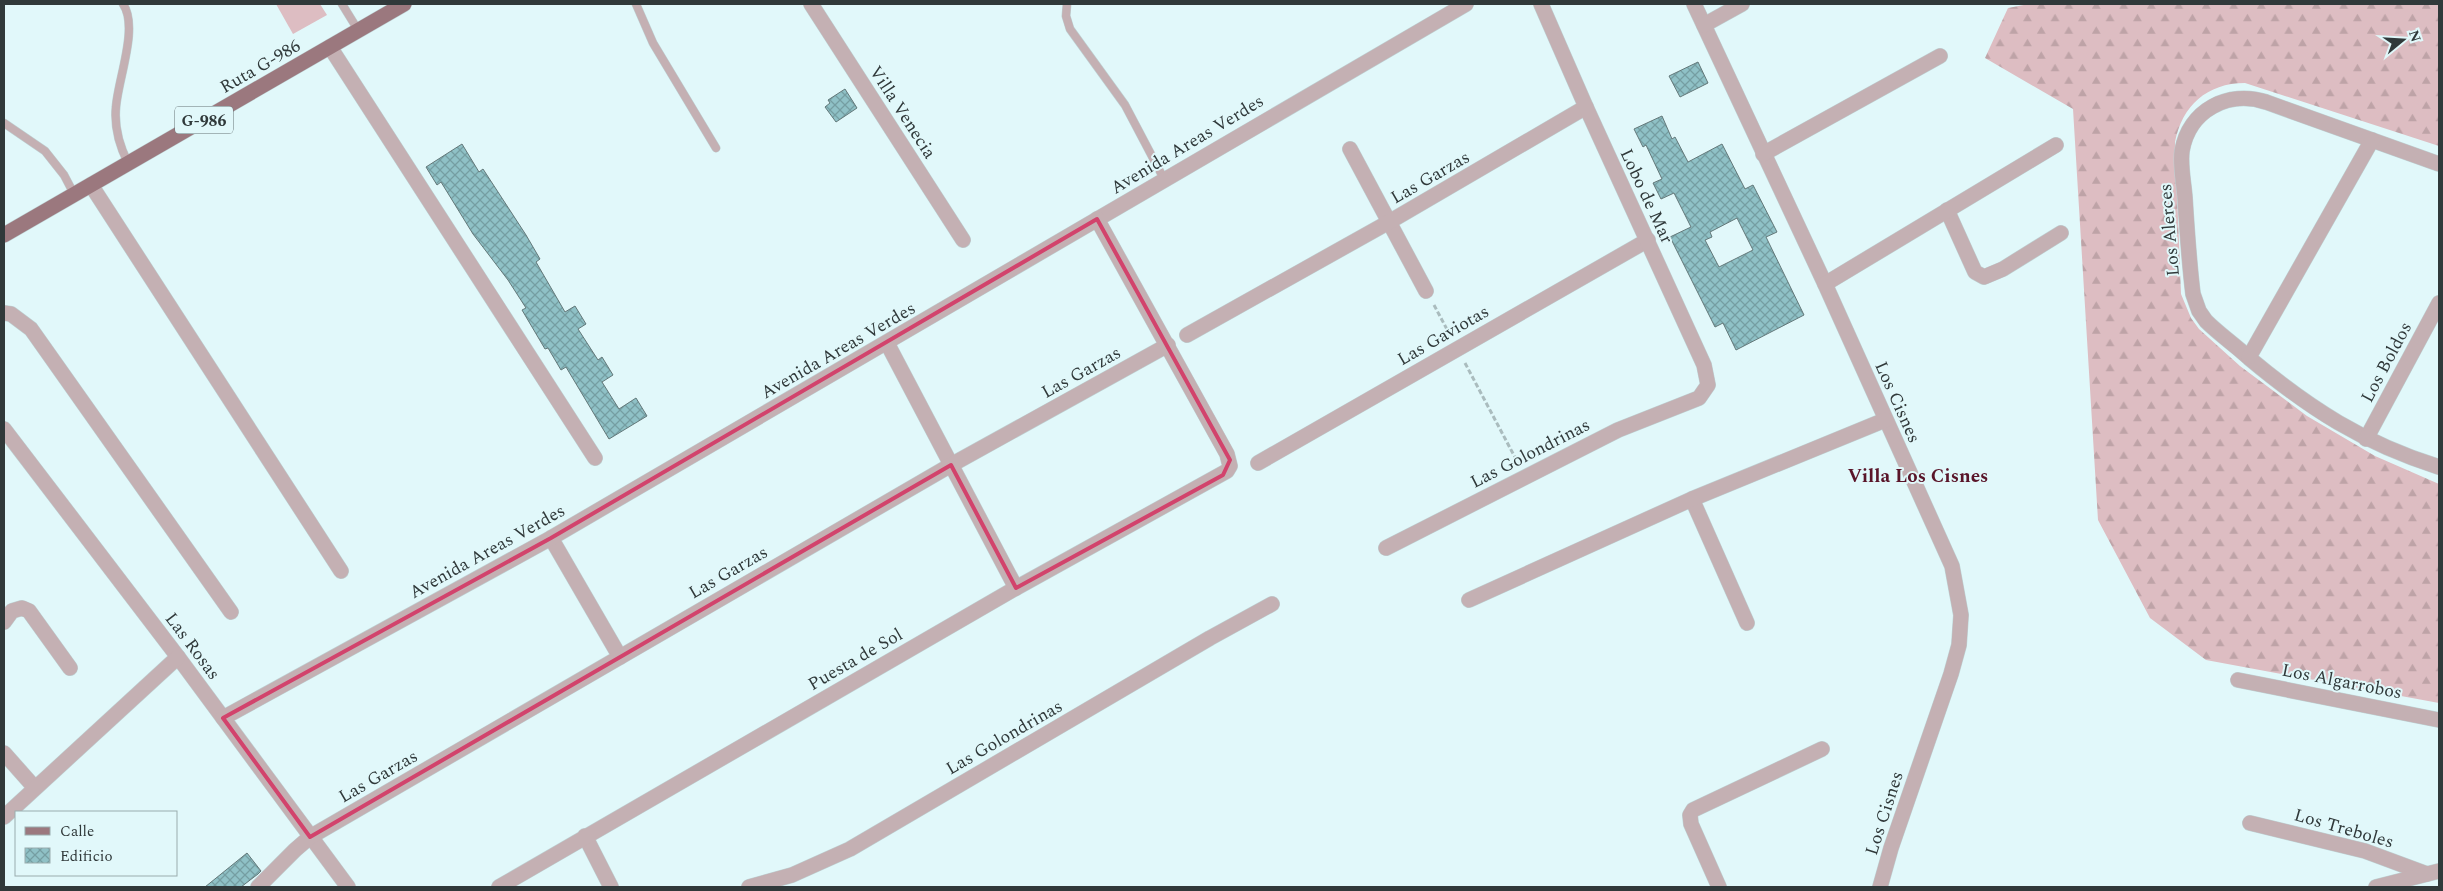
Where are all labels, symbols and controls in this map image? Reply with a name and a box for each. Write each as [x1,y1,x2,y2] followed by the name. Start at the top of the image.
[2378,15,2428,65] north arrow
[2403,27,2427,45] text: N
[215,32,306,100] street label: Ruta G-986
[862,60,943,164] street label: Villa Venecia
[1105,88,1269,201] street label: Avenida Areas Verdes
[175,106,233,134] road number: G-986
[1386,144,1475,211] street label: Las Garzas
[1613,144,1680,248] street label: Lobo de Mar
[2152,182,2187,277] street label: Los Alerces
[756,295,921,406] street label: Avenida Areas Verdes
[1392,298,1494,373] street label: Las Gaviotas
[2354,317,2419,407] street label: Los Boldos
[1036,339,1126,405] street label: Las Garzas
[1868,357,1928,447] street label: Los Cisnes
[1466,412,1595,495] street label: Las Golondrinas
[1848,462,1988,491] district label: Villa Los Cisnes
[404,497,570,606] street label: Avenida Areas Verdes
[684,539,773,606] street label: Las Garzas
[158,607,227,686] street label: Las Rosas
[803,621,908,698] street label: Puesta de Sol
[2279,657,2404,706] street label: Los Algarrobos
[941,693,1068,782] street label: Las Golondrinas
[334,743,423,810] street label: Las Garzas
[1858,768,1911,859] street label: Los Cisnes
[2291,801,2397,856] street label: Los Treboles
[15,811,178,876] legend
[60,820,94,843] text: Calle
[60,845,113,868] text: Edificio

